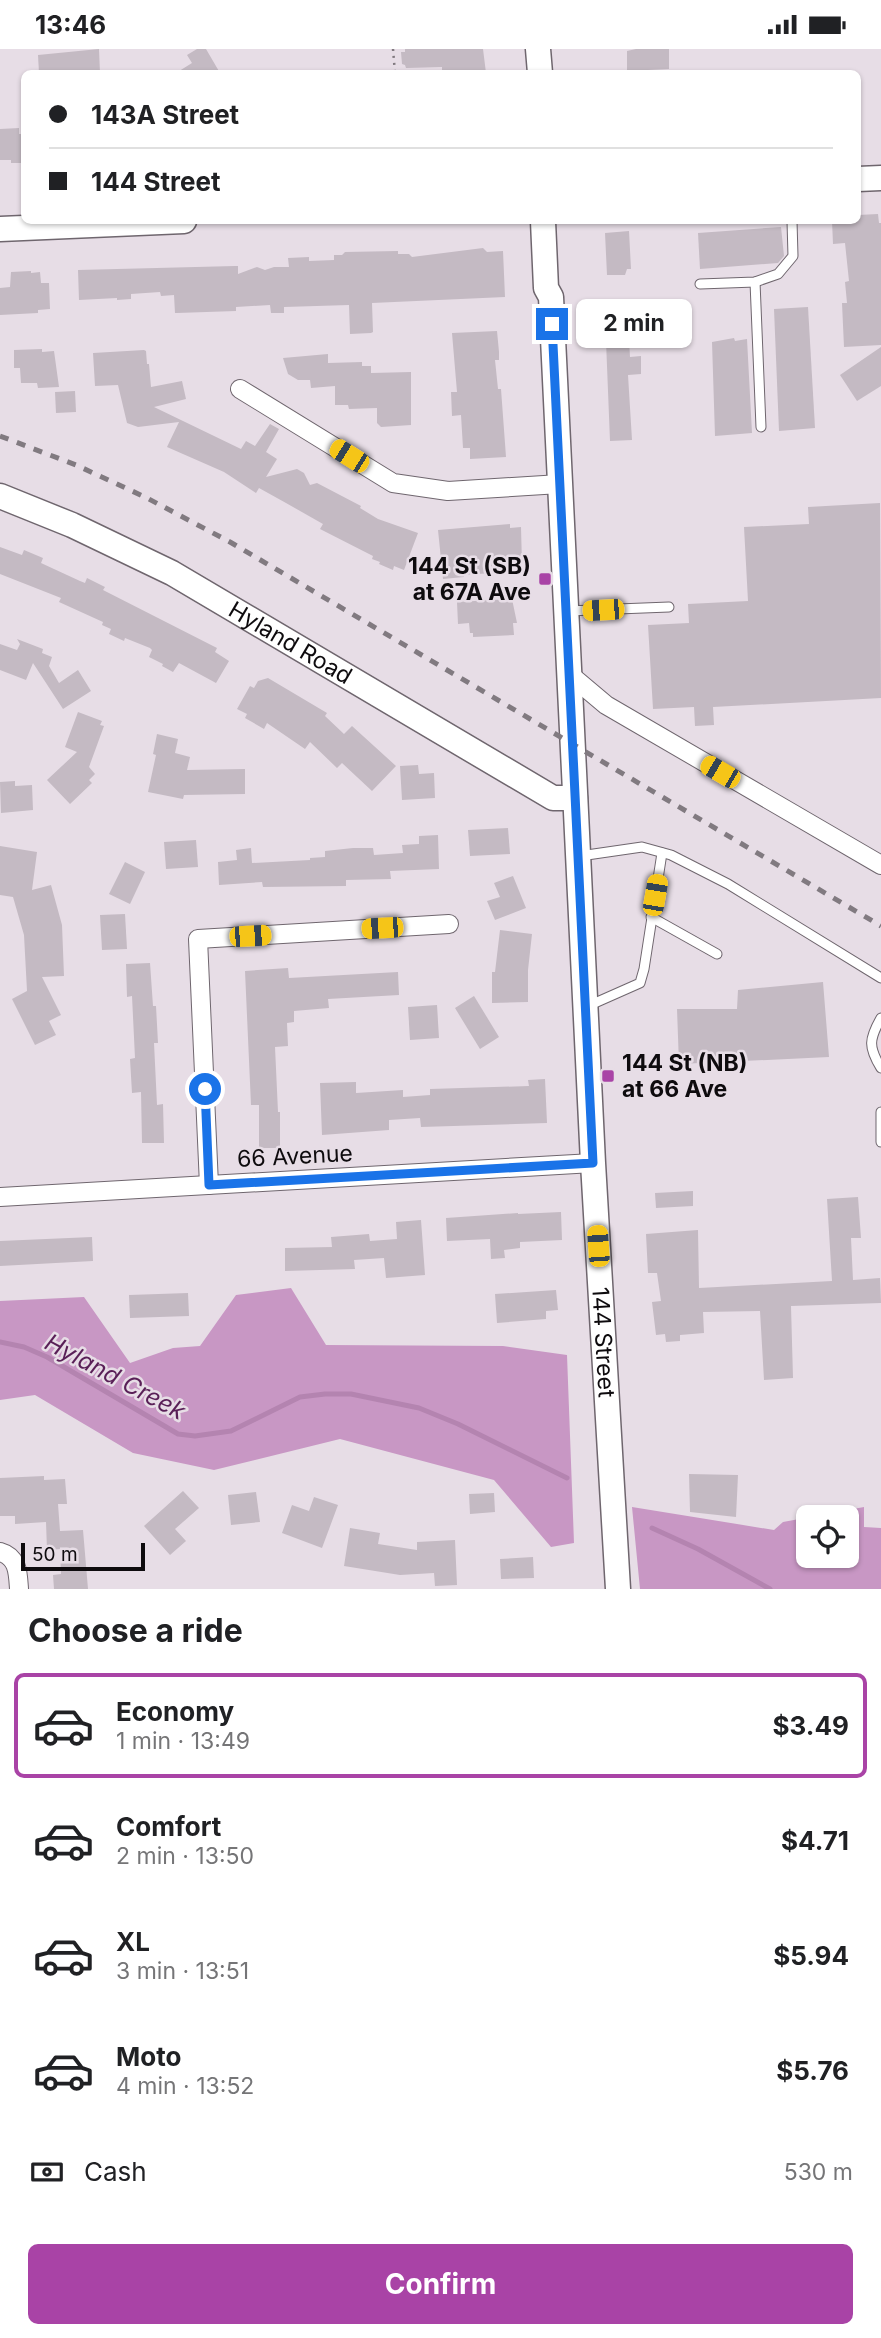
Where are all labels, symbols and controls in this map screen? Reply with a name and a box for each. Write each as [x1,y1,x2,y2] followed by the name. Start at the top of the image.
[35,9,106,40] text: 13:46
[91,99,239,130] text: 143A Street
[91,166,221,197] text: 144 Street
[576,299,692,349] callout: 2 min
[536,308,568,340] route end
[603,309,665,337] text: 2 min
[326,436,373,476] car
[408,552,531,606] place label: 144 St (SB) at 67A Ave
[537,571,553,587] marker: 144 St (SB) at 67A Ave
[224,596,357,690] street label: Hyland Road
[582,598,625,622] car
[697,752,744,792] car
[642,872,669,918] car
[361,916,404,940] car
[229,924,272,948] car
[622,1049,748,1103] place label: 144 St (NB) at 66 Ave
[600,1068,616,1084] marker: 144 St (NB) at 66 Ave
[189,1073,221,1105] route start
[236,1139,354,1173] street label: 66 Avenue
[587,1224,610,1268] car
[586,1286,621,1399] street label: 144 Street
[40,1327,191,1426] water label: Hyland Creek
[796,1505,859,1568] map controls
[796,1505,859,1568] button: locate
[21,1540,145,1572] scale bar
[32,1543,78,1566] text: 50 m
[28,1611,243,1650] text: Choose a ride
[32,1694,95,1757] icon: car
[116,1696,234,1727] text: Economy
[773,1710,849,1741] text: $3.49
[116,1727,250,1755] text: 1 min · 13:49
[32,1809,95,1872] icon: car
[116,1811,221,1842] text: Comfort
[781,1825,849,1856] text: $4.71
[116,1842,254,1870] text: 2 min · 13:50
[32,1924,95,1987] icon: car
[116,1926,150,1957] text: XL
[773,1940,849,1971] text: $5.94
[116,1957,249,1985] text: 3 min · 13:51
[32,2039,95,2102] icon: car
[116,2041,181,2072] text: Moto
[776,2055,849,2086] text: $5.76
[116,2072,254,2100] text: 4 min · 13:52
[28,2153,66,2191] icon: cash
[84,2156,147,2187] text: Cash
[784,2158,853,2186] text: 530 m
[28,2244,853,2324] button: Confirm

